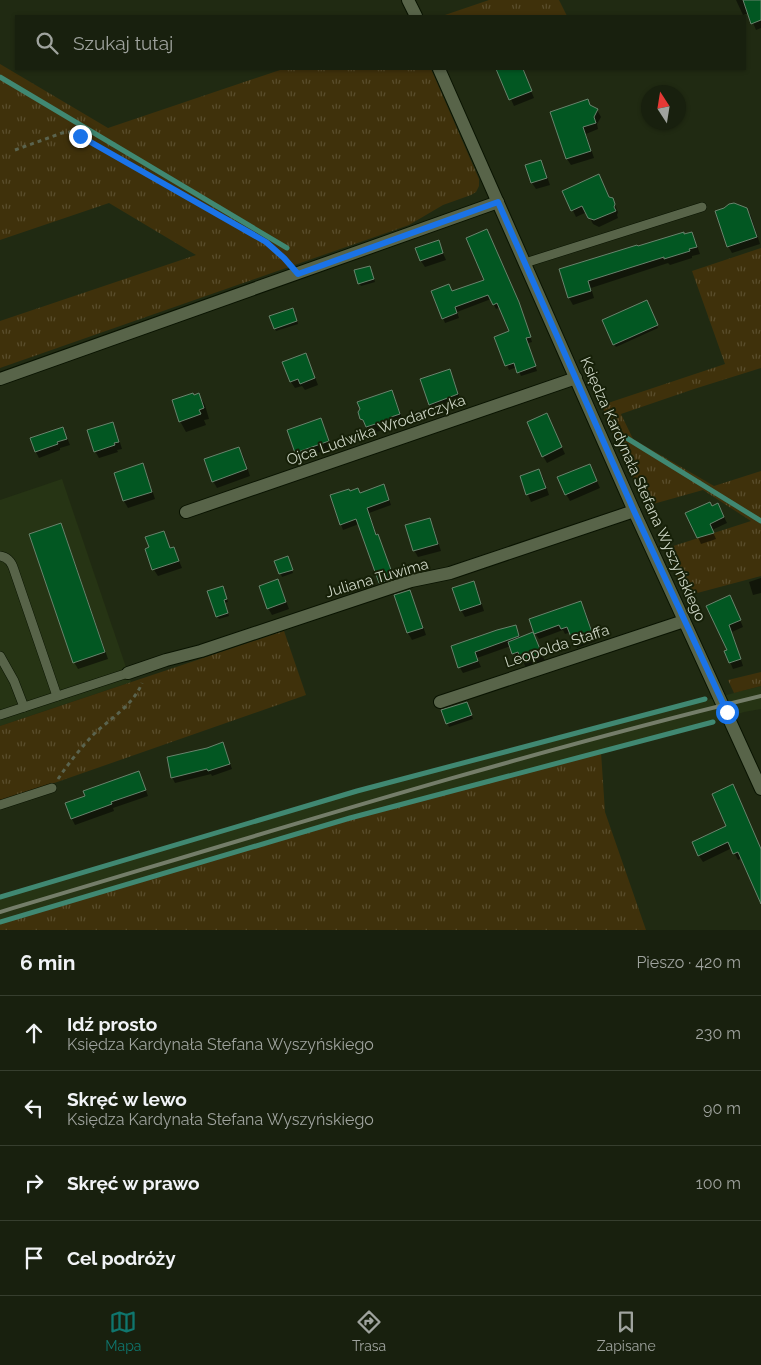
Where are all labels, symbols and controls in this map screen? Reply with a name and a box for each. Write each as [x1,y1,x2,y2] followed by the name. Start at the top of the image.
[15,15,746,70] search box
[33,29,61,57] icon: search
[73,32,173,54] text: Szukaj tutaj
[641,85,686,130] north arrow
[69,125,92,148] route end
[576,354,710,624] street label: Księdza Kardynała Stefana Wyszyńskiego
[284,391,468,469] street label: Ojca Ludwika Wrodarczyka
[324,555,430,601] street label: Juliana Tuwima
[502,621,612,671] street label: Leopolda Staffa
[716,701,739,724] route start
[20,950,75,975] text: 6 min
[636,953,741,972] text: Pieszo · 420 m
[67,1013,157,1035] text: Idź prosto
[20,1019,48,1047] icon: ahead
[696,1024,741,1043] text: 230 m
[67,1035,374,1054] text: Księdza Kardynała Stefana Wyszyńskiego
[67,1088,187,1110] text: Skręć w lewo
[20,1094,48,1122] icon: left
[703,1099,741,1118] text: 90 m
[67,1110,374,1129] text: Księdza Kardynała Stefana Wyszyńskiego
[20,1169,48,1197] icon: right
[67,1172,200,1194] text: Skręć w prawo
[696,1174,741,1193] text: 100 m
[20,1244,48,1272] icon: arrive
[67,1247,176,1269] text: Cel podróży
[105,1308,141,1354] tab: Mapa
[352,1308,386,1354] tab: Trasa
[597,1308,656,1354] tab: Zapisane

